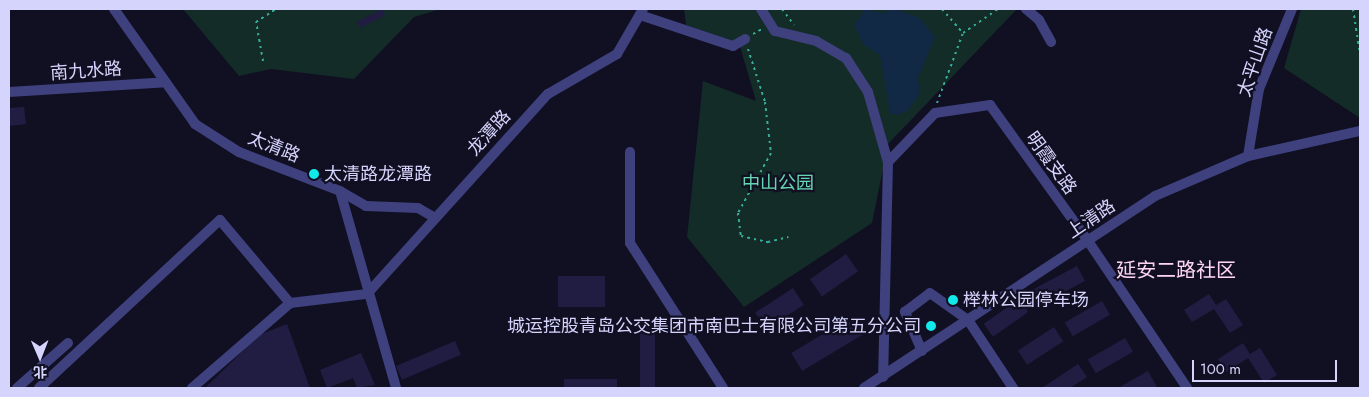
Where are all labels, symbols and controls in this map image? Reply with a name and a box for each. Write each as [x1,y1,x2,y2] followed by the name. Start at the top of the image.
[1233,24,1277,100] street label: 太平山路
[49,58,123,84] street label: 南九水路
[463,106,515,160] street label: 龙潭路
[245,127,303,167] street label: 太清路
[1021,128,1081,198] street label: 明霞支路
[324,163,432,185] place label: 太清路龙潭路
[308,168,320,180] marker: 太清路龙潭路
[742,172,814,194] park label: 中山公园
[1063,195,1119,243] street label: 上清路
[1116,258,1236,282] district label: 延安二路社区
[963,289,1089,311] place label: 榉林公园停车场
[947,294,959,306] marker: 榉林公园停车场
[507,315,921,337] place label: 城运控股青岛公交集团市南巴士有限公司第五分公司
[925,320,937,332] marker: 城运控股青岛公交集团市南巴士有限公司第五分公司
[15,332,65,382] north arrow
[1194,350,1339,382] scale bar
[1200,358,1241,380] text: 100 m
[33,362,47,382] text: 北

